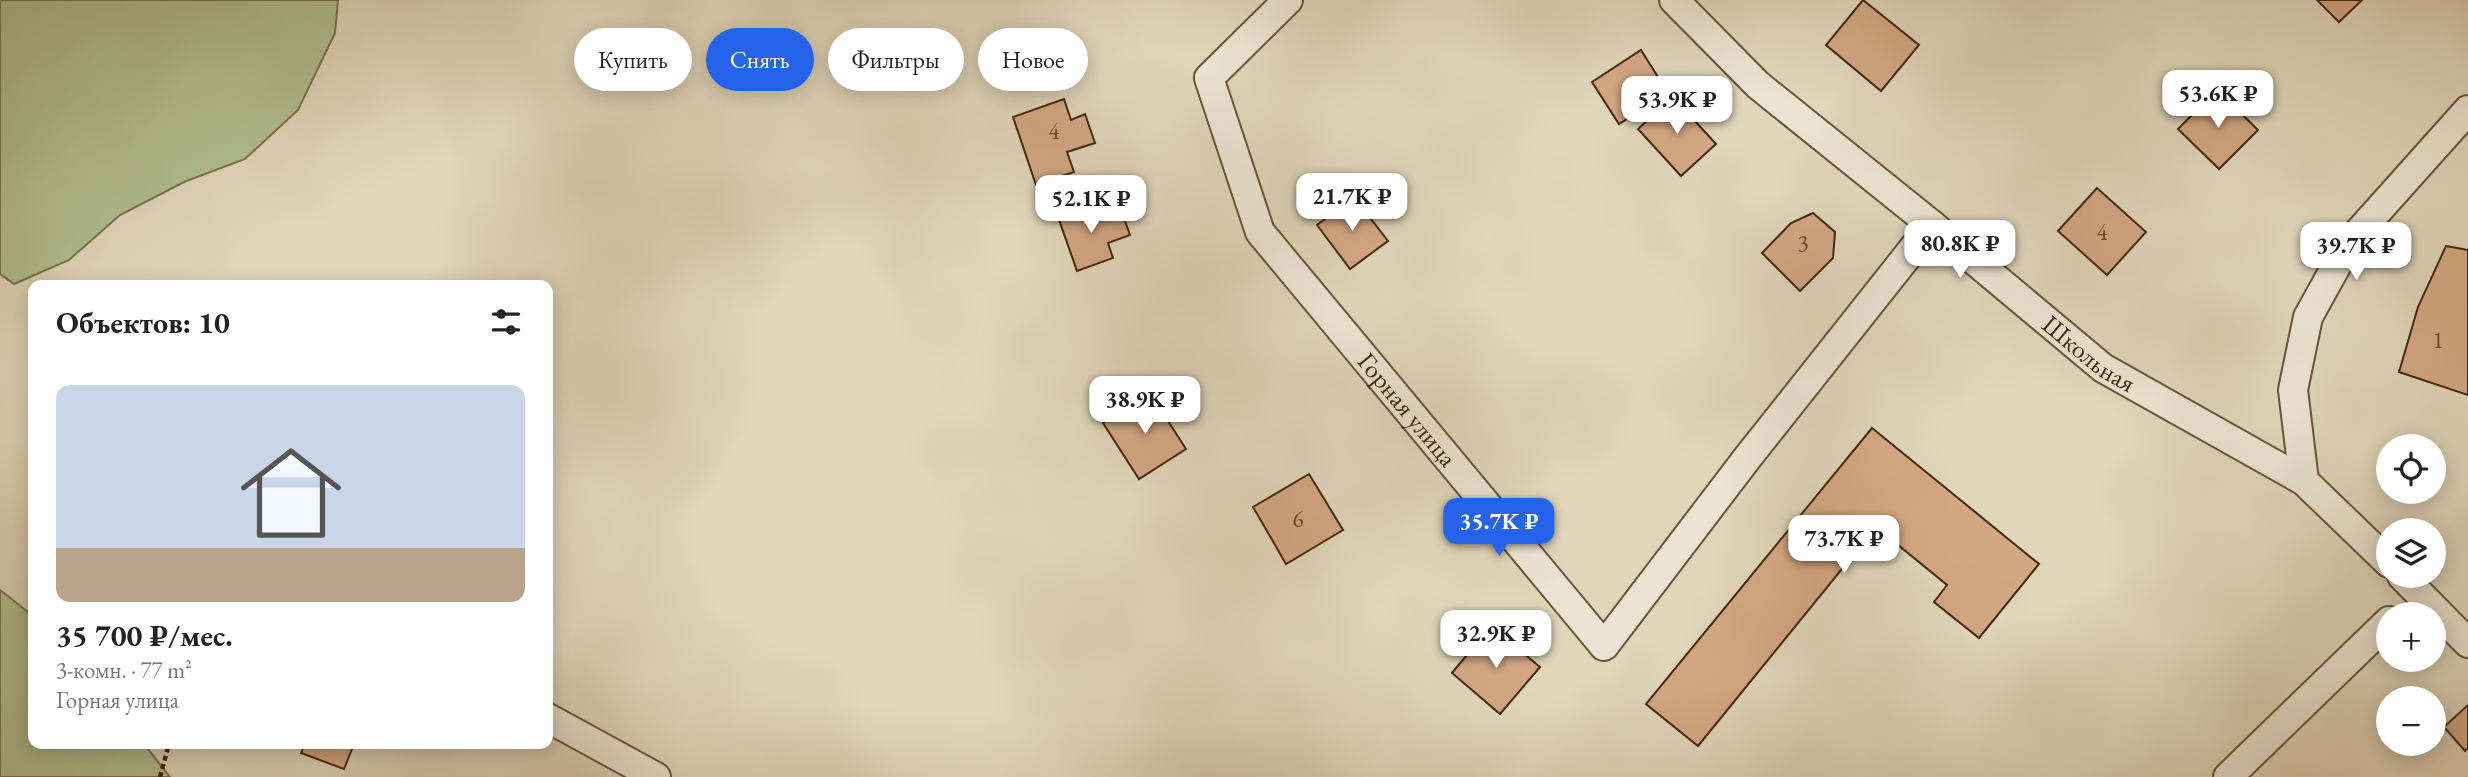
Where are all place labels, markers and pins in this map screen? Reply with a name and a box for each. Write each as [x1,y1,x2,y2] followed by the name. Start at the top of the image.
[2153,71,2283,130] pin: 53.6K ₽
[1612,76,1742,136] pin: 53.9K ₽
[1287,174,1417,233] pin: 21.7K ₽
[1026,176,1156,235] pin: 52.1K ₽
[1895,220,2025,280] pin: 80.8K ₽
[2291,222,2421,282] pin: 39.7K ₽
[1080,376,1210,436] pin: 38.9K ₽
[1434,498,1564,558] pin: 35.7K ₽
[1779,516,1909,575] pin: 73.7K ₽
[1431,610,1561,670] pin: 32.9K ₽

